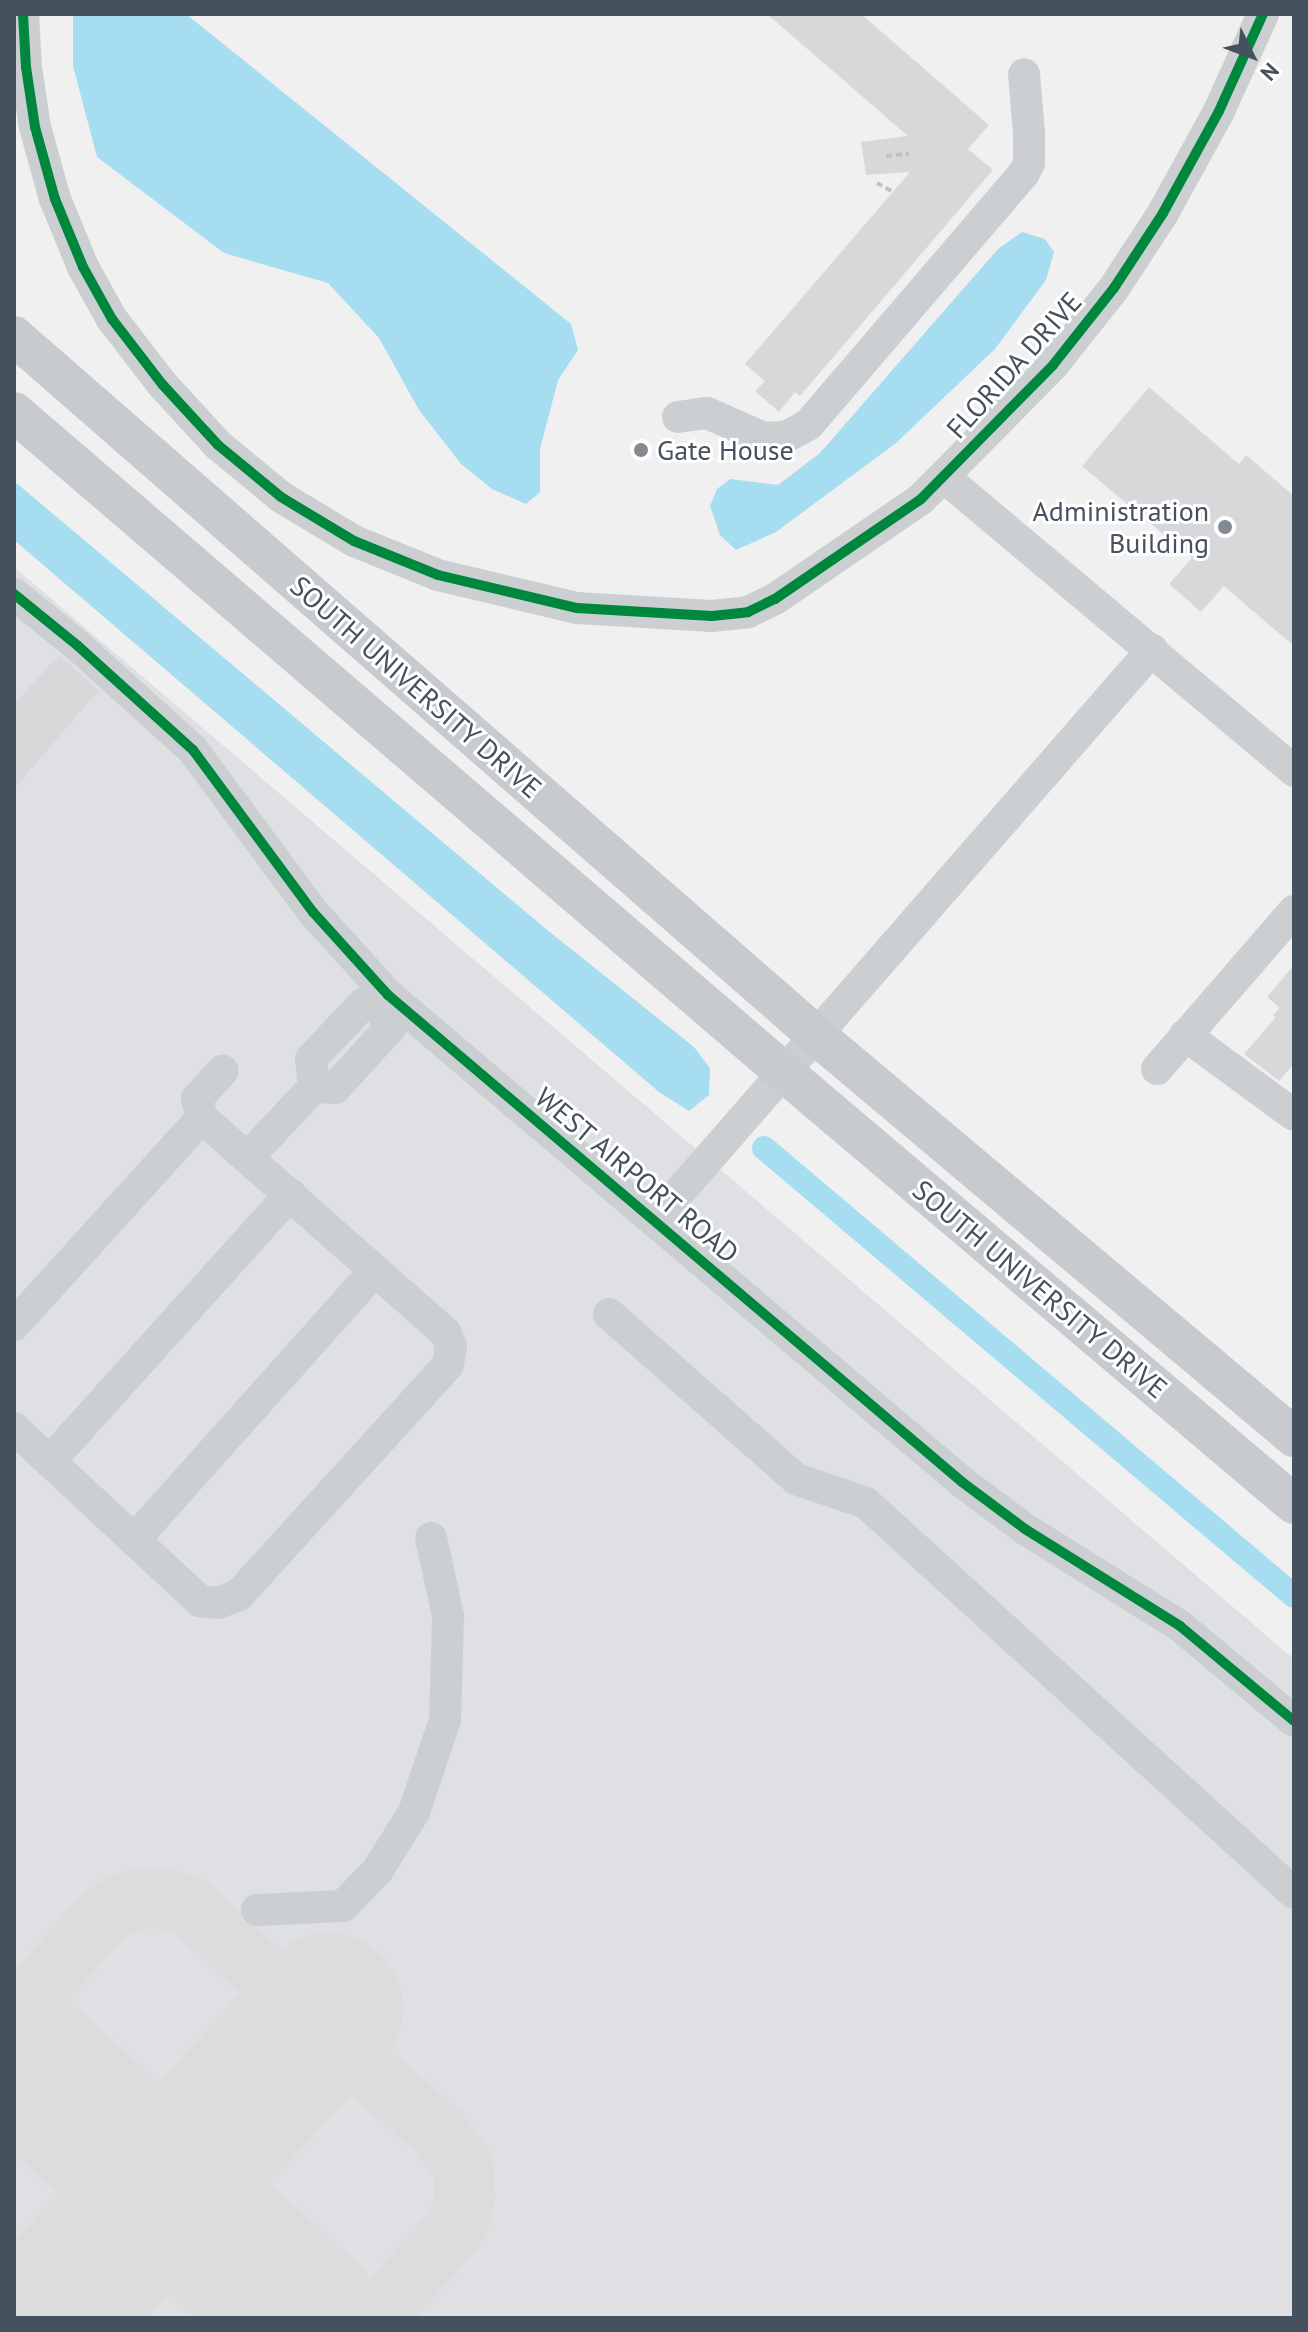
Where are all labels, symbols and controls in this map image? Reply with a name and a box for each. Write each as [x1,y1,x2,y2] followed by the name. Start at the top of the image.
[1212,16,1292,96] north arrow
[1255,57,1285,87] text: N
[939,284,1089,446] street label: FLORIDA DRIVE
[657,433,794,467] place label: Gate House
[632,441,650,459] marker: Gate House
[1032,494,1209,560] place label: Administration Building
[1216,518,1234,536] marker: Administration Building
[283,569,549,805] street label: SOUTH UNIVERSITY DRIVE
[527,1079,747,1271] street label: WEST AIRPORT ROAD
[906,1173,1174,1405] street label: SOUTH UNIVERSITY DRIVE

